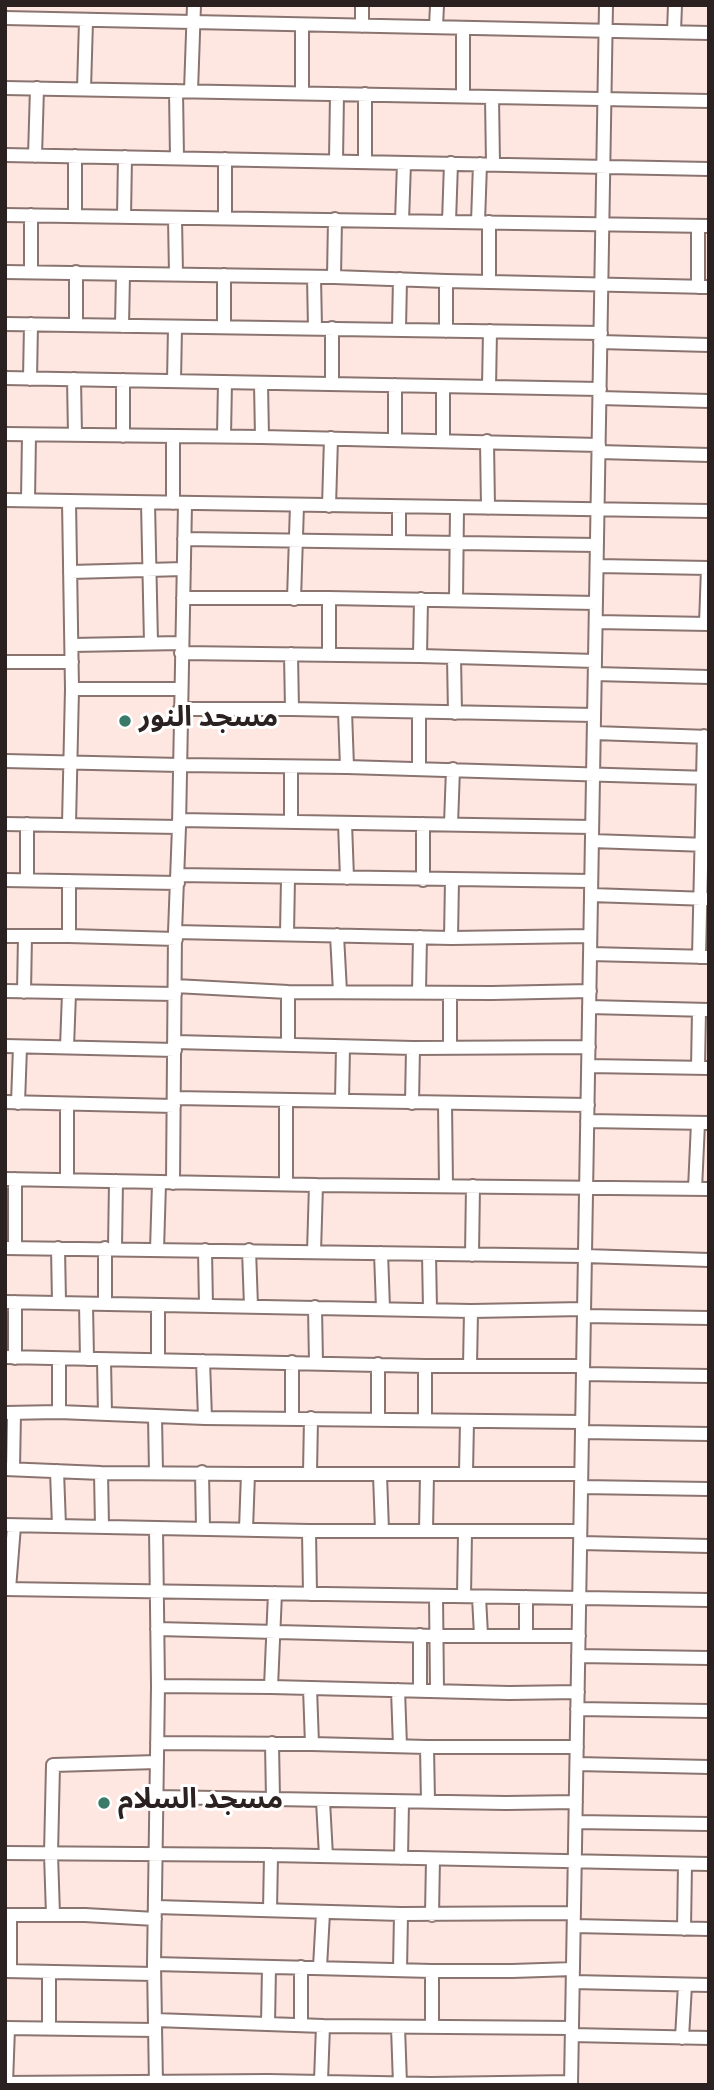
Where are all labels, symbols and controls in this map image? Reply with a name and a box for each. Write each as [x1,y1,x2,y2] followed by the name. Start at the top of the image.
[139,704,278,738] place label: مسجد النور
[117,713,133,729] marker: مسجد النور
[118,1786,283,1820] place label: مسجد السلام
[96,1795,112,1811] marker: مسجد السلام

